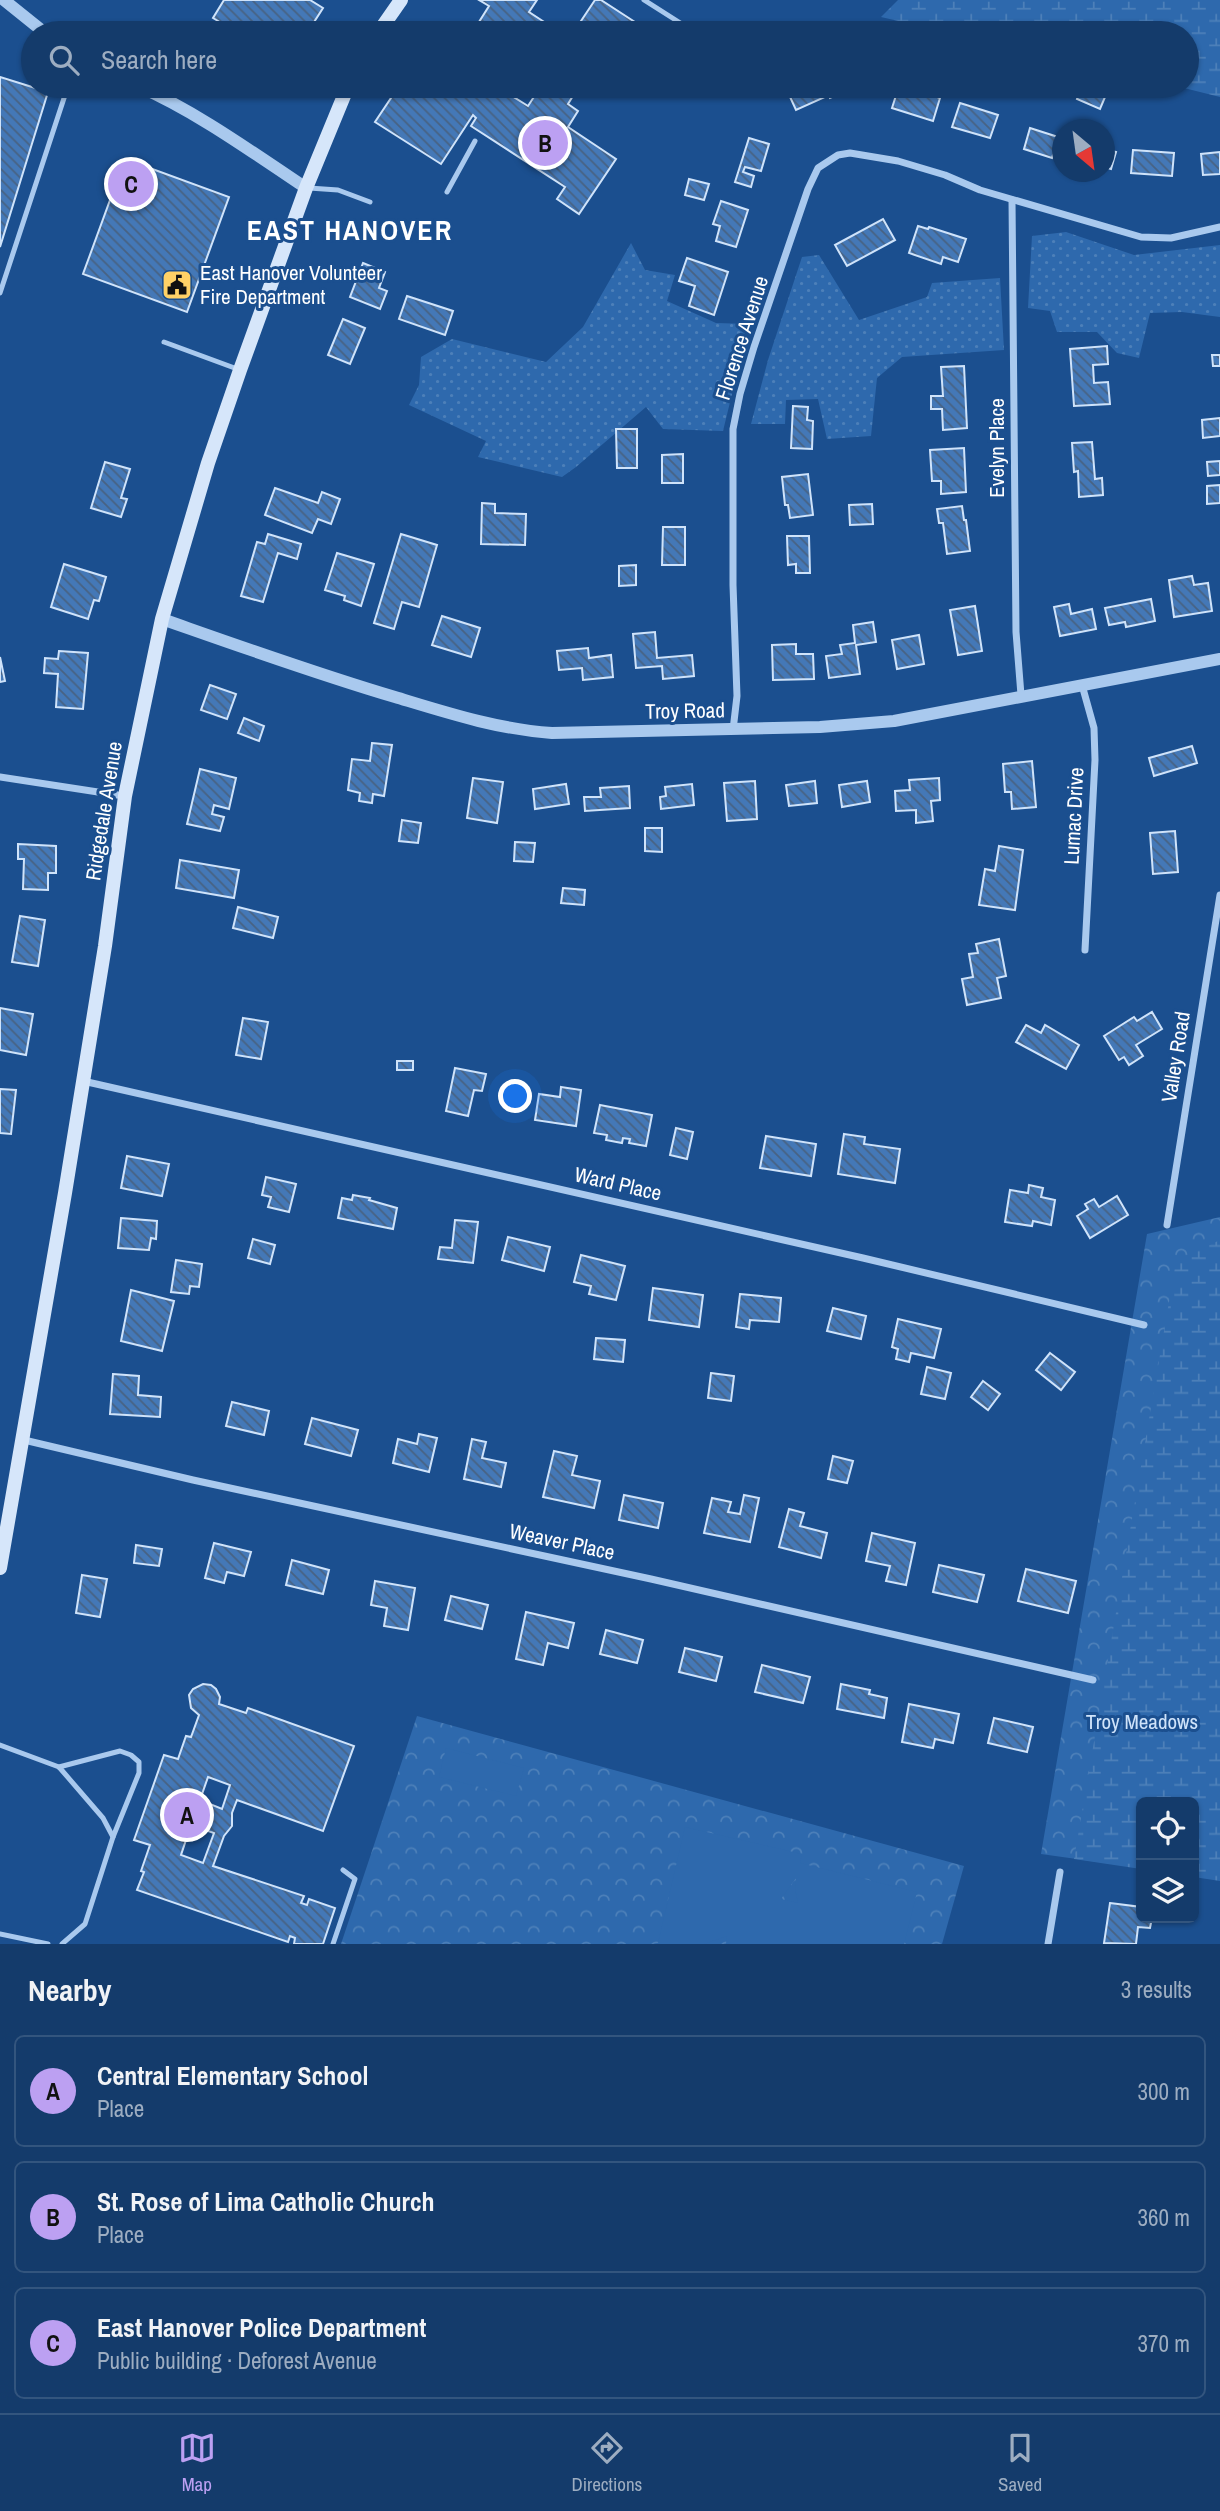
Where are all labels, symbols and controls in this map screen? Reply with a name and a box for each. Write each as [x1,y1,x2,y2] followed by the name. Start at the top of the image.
[21,21,1199,98] search box
[45,41,83,79] icon: search
[101,42,217,77] text: Search here
[522,117,568,169] pin: B
[1052,119,1115,182] north arrow
[108,158,154,210] pin: C
[247,211,453,249] district label: EAST HANOVER
[200,258,382,311] place label: East Hanover Volunteer Fire Department
[160,268,194,302] public building icon: East Hanover Volunteer Fire Department
[708,272,775,404] street label: Florence Avenue
[982,398,1011,498] street label: Evelyn Place
[645,695,725,726] street label: Troy Road
[78,739,129,883] street label: Ridgedale Avenue
[1056,766,1091,865] street label: Lumac Drive
[1154,1009,1197,1104] street label: Valley Road
[498,1079,532,1113] your location
[572,1159,664,1208] street label: Ward Place
[507,1516,617,1567] street label: Weaver Place
[1086,1707,1198,1736] park label: Troy Meadows
[164,1789,210,1841] pin: A
[1136,1797,1199,1923] map controls
[1136,1797,1199,1860] button: locate
[1136,1860,1199,1923] button: layers
[28,1970,111,2010] text: Nearby
[1121,1974,1192,2005] text: 3 results
[97,2058,368,2093] text: Central Elementary School
[46,2076,60,2107] text: A
[1138,2076,1190,2107] text: 300 m
[97,2093,144,2124] text: Place
[97,2184,435,2219] text: St. Rose of Lima Catholic Church
[46,2202,60,2233] text: B
[1138,2202,1190,2233] text: 360 m
[97,2219,144,2250] text: Place
[97,2310,426,2345] text: East Hanover Police Department
[46,2328,60,2359] text: C
[1138,2328,1190,2359] text: 370 m
[97,2345,377,2376] text: Public building · Deforest Avenue
[178,2429,216,2497] tab: Map
[571,2429,642,2497] tab: Directions
[998,2429,1042,2497] tab: Saved

